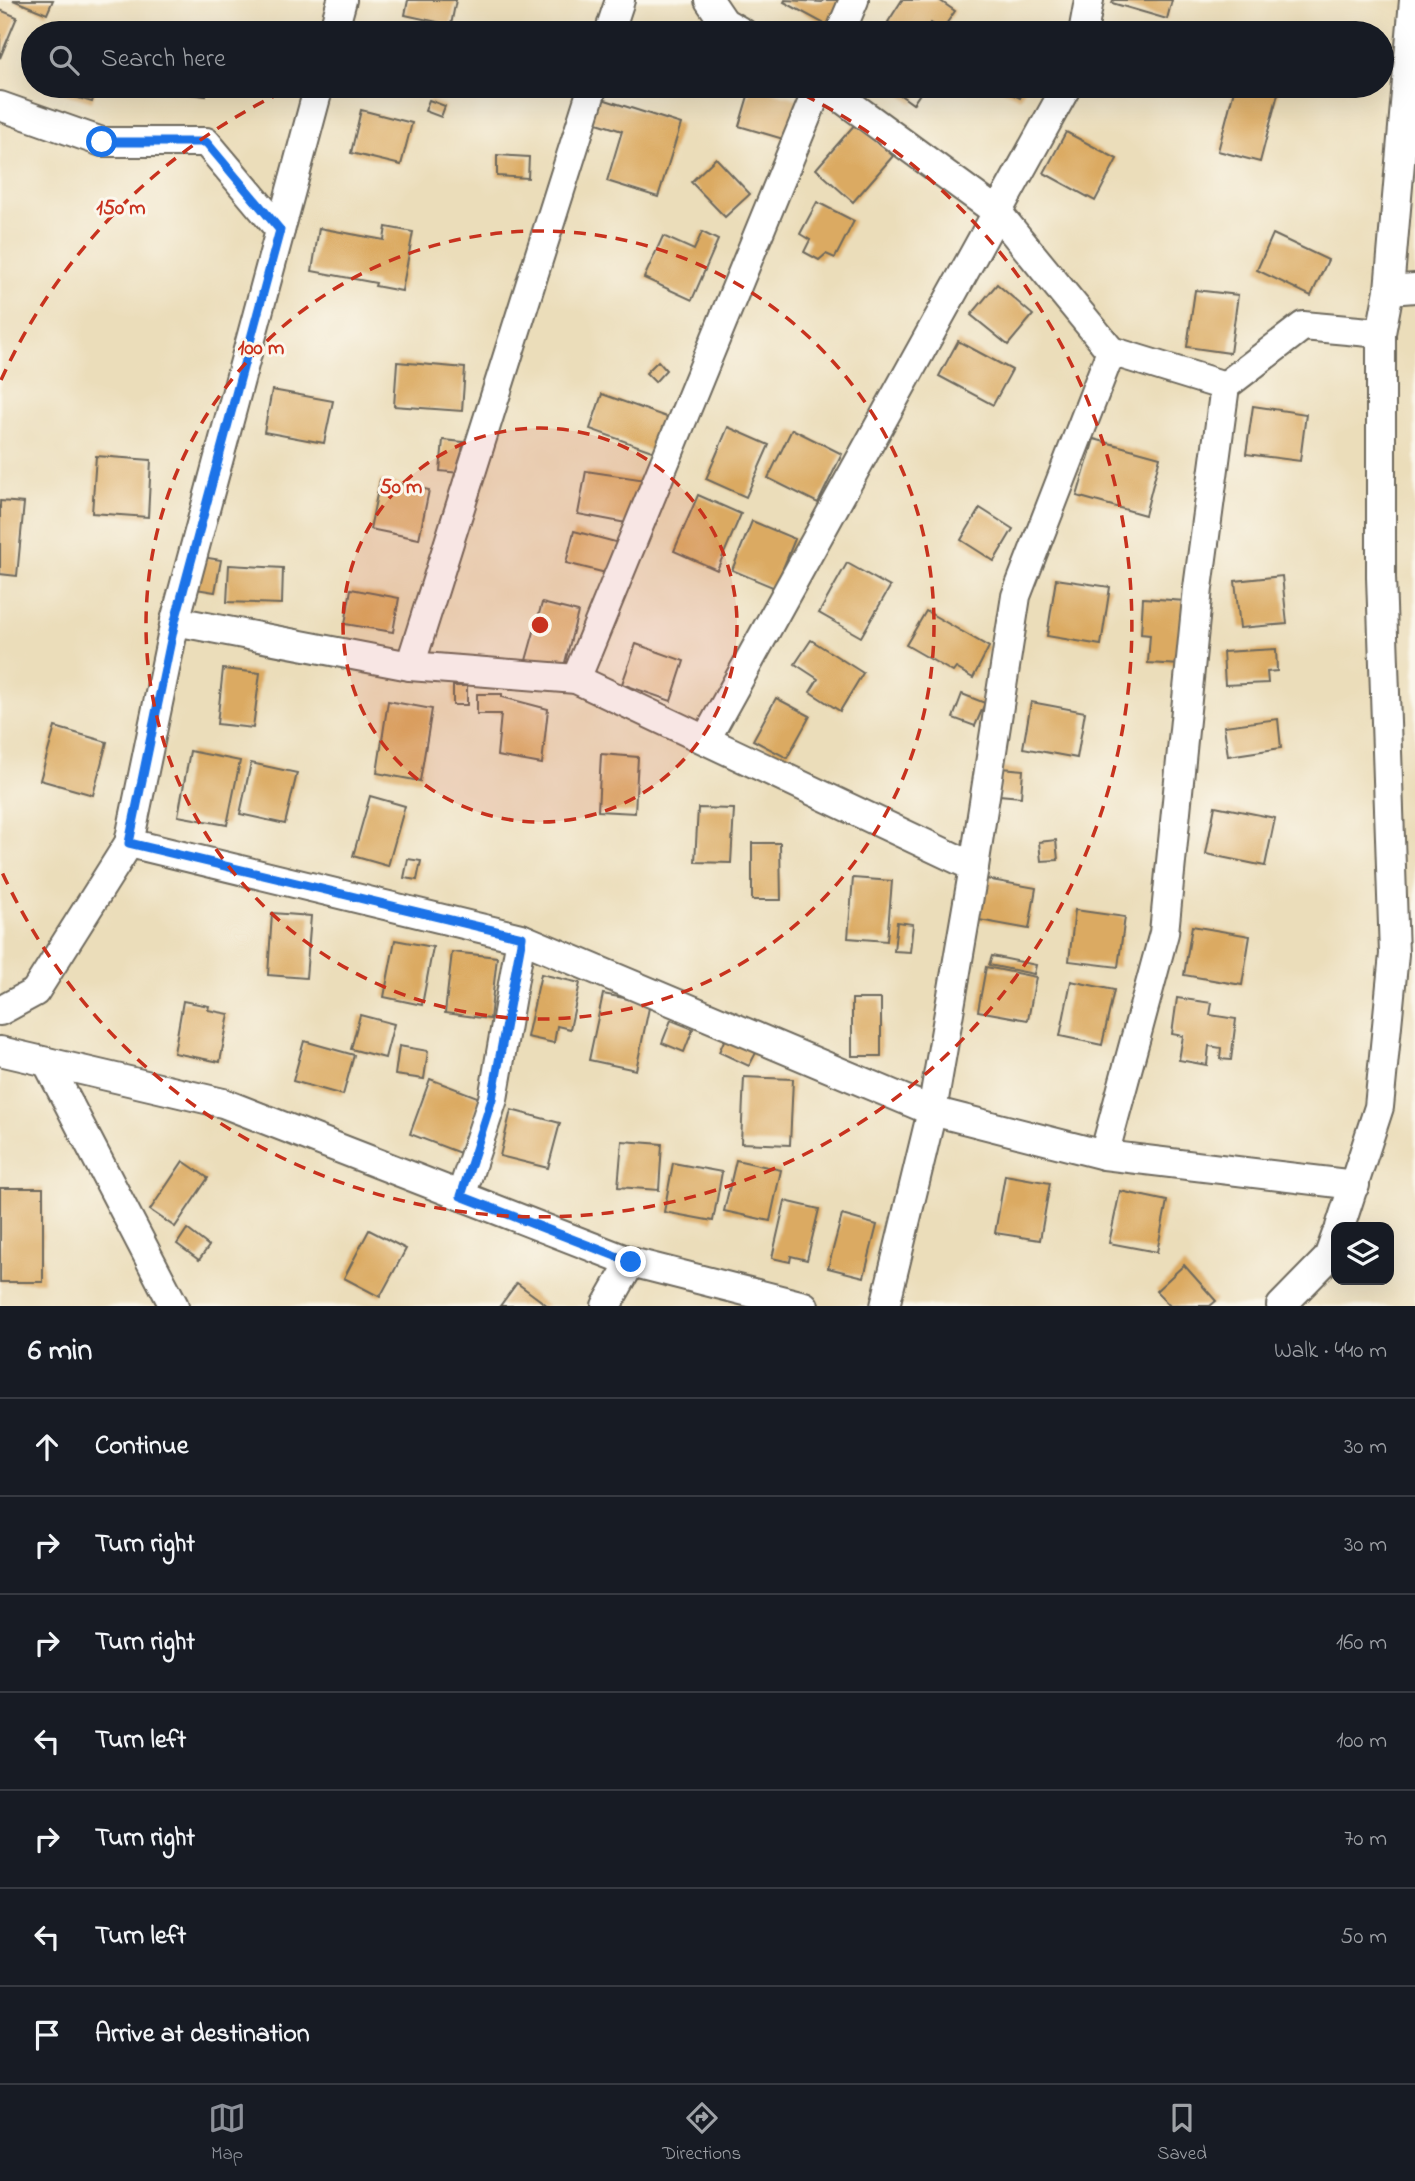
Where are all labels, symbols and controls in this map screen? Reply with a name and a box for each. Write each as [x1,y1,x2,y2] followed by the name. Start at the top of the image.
[21,21,1394,98] search box
[45,41,83,79] icon: search
[101,41,226,79] text: Search here
[86,126,117,157] route start
[96,194,146,224] text: 150 m
[238,334,284,364] text: 100 m
[380,473,422,503] text: 50 m
[528,613,552,637] centre of rings
[1331,1222,1394,1285] map controls
[1331,1222,1394,1285] button: layers
[615,1246,646,1277] route end
[28,1330,92,1374] text: 6 min
[1274,1335,1387,1368] text: Walk · 440 m
[28,1428,66,1466] icon: ahead
[95,1428,188,1466] text: Continue
[1344,1431,1387,1464] text: 30 m
[28,1526,66,1564] icon: right
[95,1526,195,1564] text: Turn right
[1344,1529,1387,1562] text: 30 m
[28,1624,66,1662] icon: right
[95,1624,195,1662] text: Turn right
[1336,1627,1387,1660] text: 160 m
[28,1722,66,1760] icon: left
[95,1722,186,1760] text: Turn left
[1336,1725,1387,1758] text: 100 m
[28,1820,66,1858] icon: right
[95,1820,195,1858] text: Turn right
[1344,1823,1387,1856] text: 70 m
[28,1918,66,1956] icon: left
[95,1918,186,1956] text: Turn left
[1340,1921,1387,1954] text: 50 m
[28,2016,66,2054] icon: arrive
[95,2016,310,2054] text: Arrive at destination
[208,2099,246,2168] tab: Map
[662,2099,741,2168] tab: Directions
[1157,2099,1207,2168] tab: Saved

